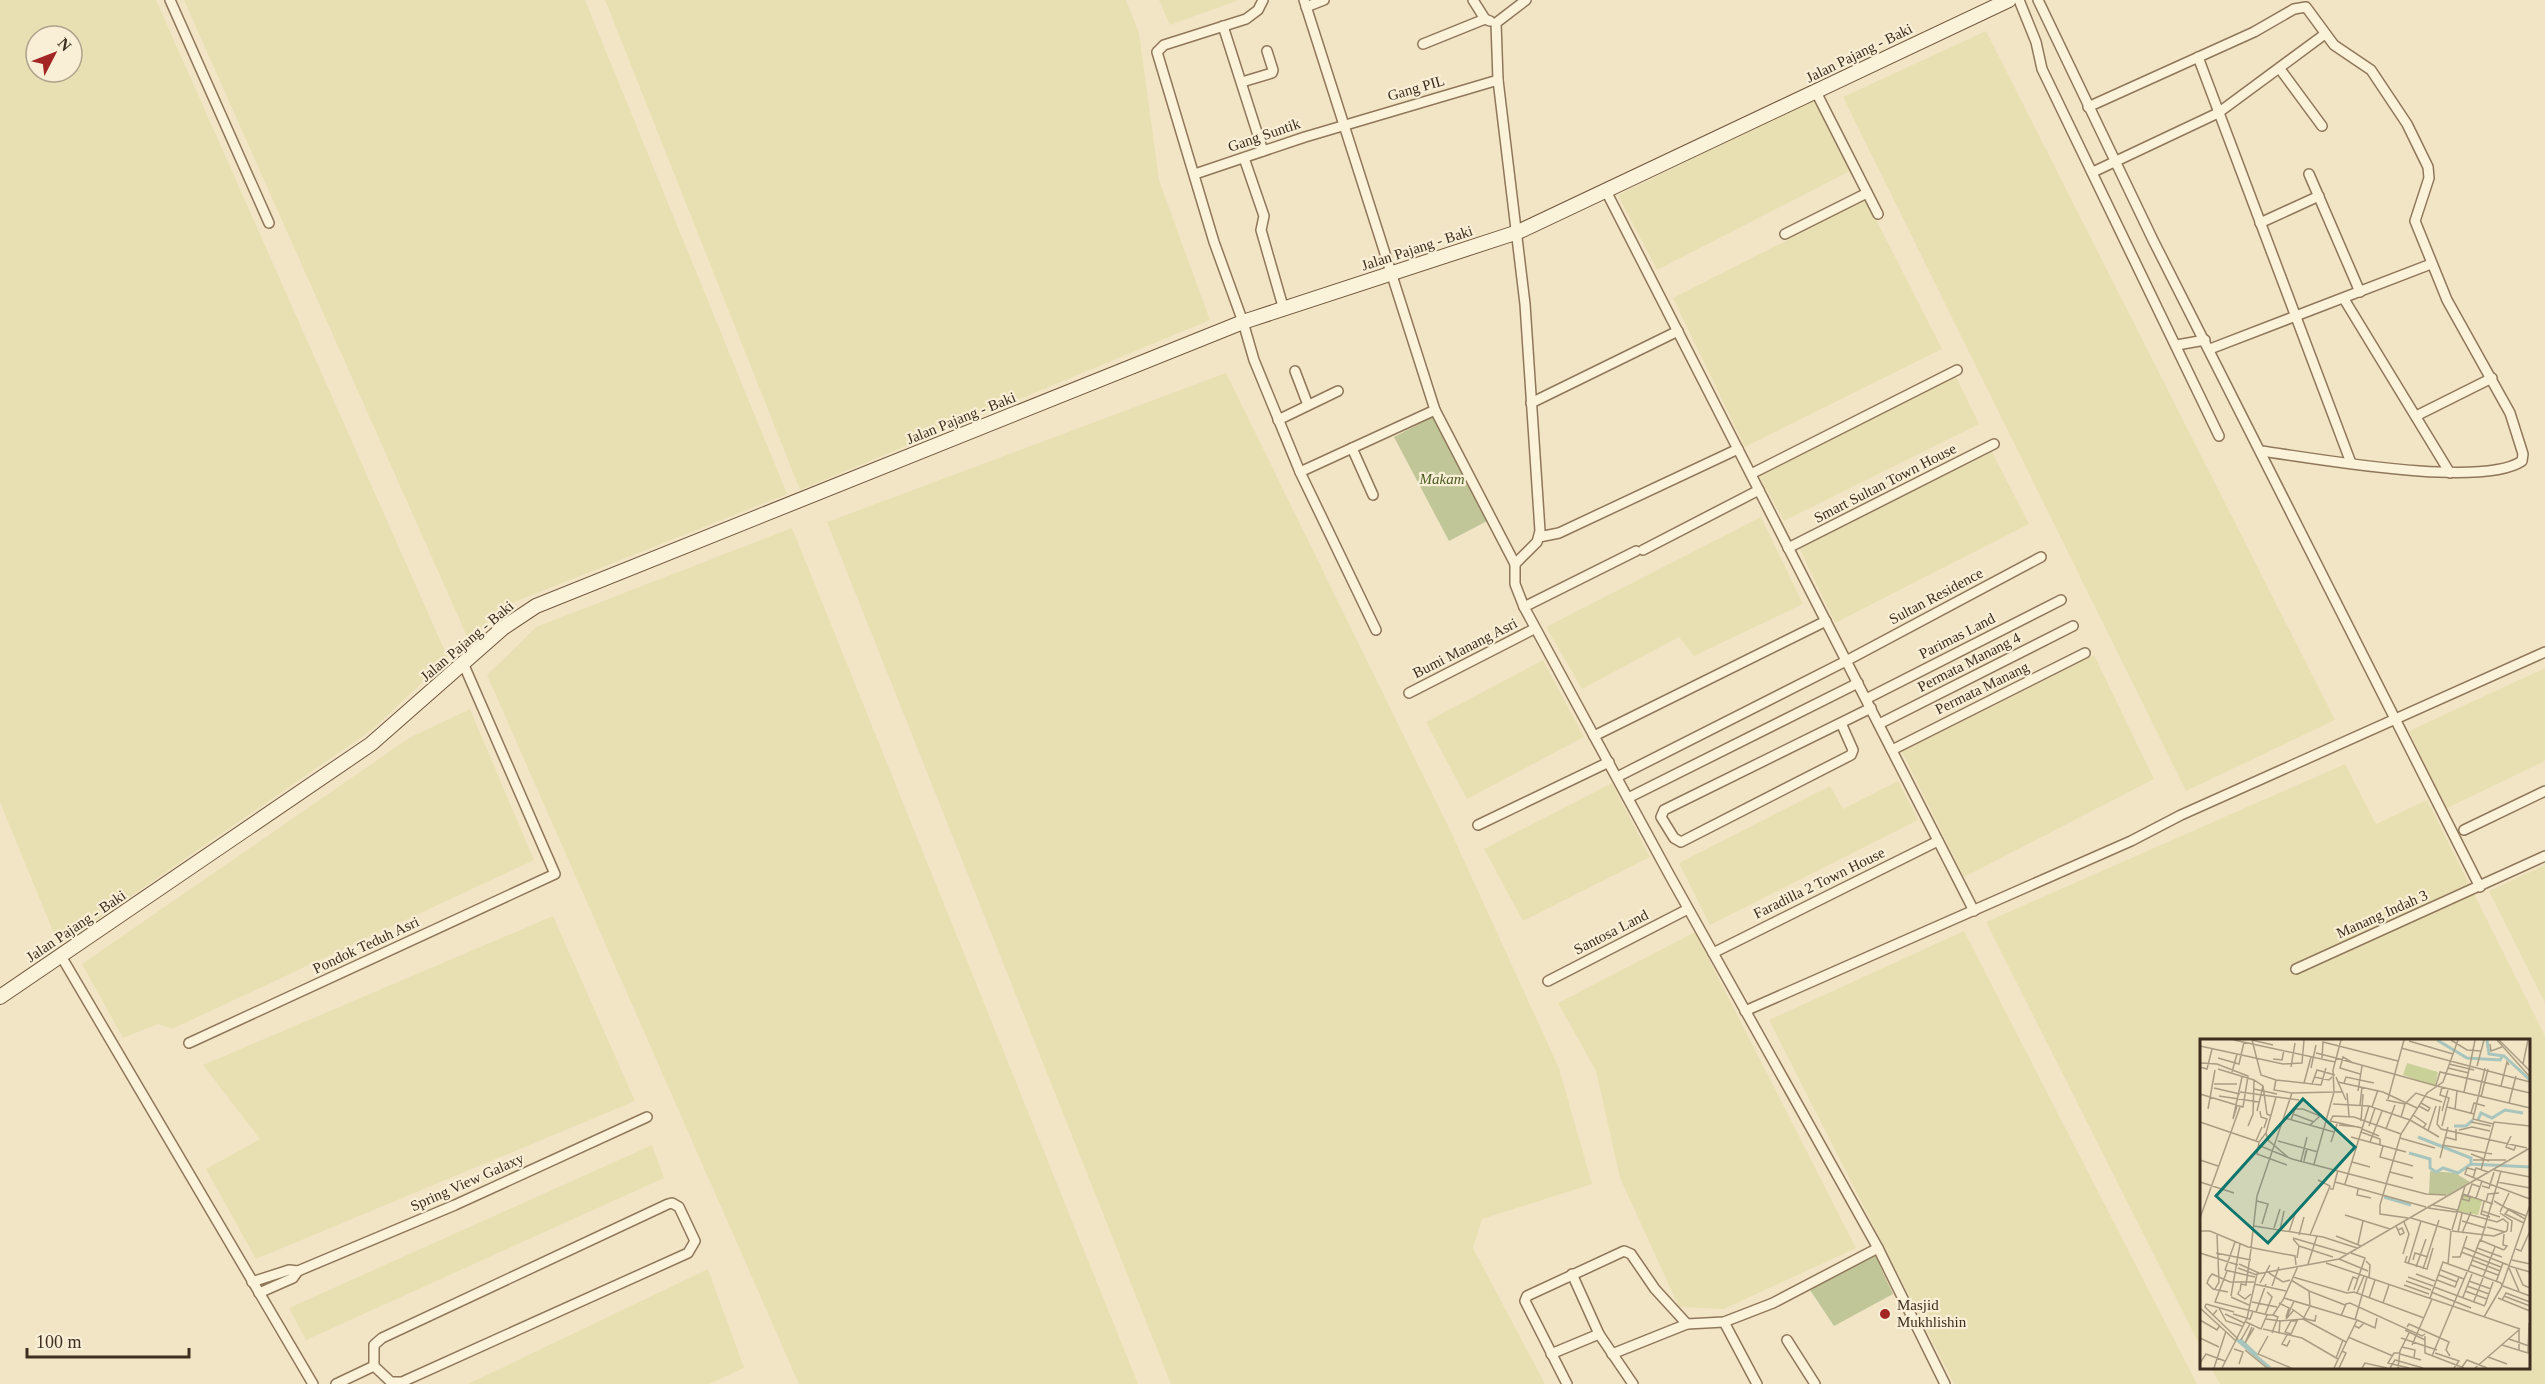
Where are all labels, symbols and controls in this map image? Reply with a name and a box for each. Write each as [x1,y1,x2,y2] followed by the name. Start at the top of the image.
[1803,20,1915,86] street label: Jalan Pajang - Baki
[24,24,84,84] north arrow
[55,34,75,55] text: N
[1386,72,1446,104] street label: Gang PIL
[1226,115,1303,155] street label: Gang Suntik
[1359,222,1475,274] street label: Jalan Pajang - Baki
[904,389,1018,447] street label: Jalan Pajang - Baki
[1811,440,1959,526] street label: Smart Sultan Town House
[1419,471,1465,487] park label: Makam
[1886,564,1986,627] street label: Sultan Residence
[417,598,517,684] street label: Jalan Pajang - Baki
[1916,610,1998,662] street label: Parimas Land
[1410,615,1520,681] street label: Bumi Manang Asri
[1914,628,2024,696] street label: Permata Manang 4
[1932,658,2032,718] street label: Permata Manang
[1751,844,1888,922] street label: Faradilla 2 Town House
[23,887,129,965] street label: Jalan Pajang - Baki
[2334,887,2430,941] street label: Manang Indah 3
[1571,906,1651,958] street label: Santosa Land
[310,913,422,977] street label: Pondok Teduh Asri
[2200,1039,2530,1369] inset map
[408,1150,526,1214] street label: Spring View Galaxy
[1897,1297,1967,1330] place label: Masjid Mukhlishin
[1878,1307,1892,1321] marker: Masjid Mukhlishin
[27,1321,189,1359] scale bar
[36,1332,82,1352] text: 100 m

